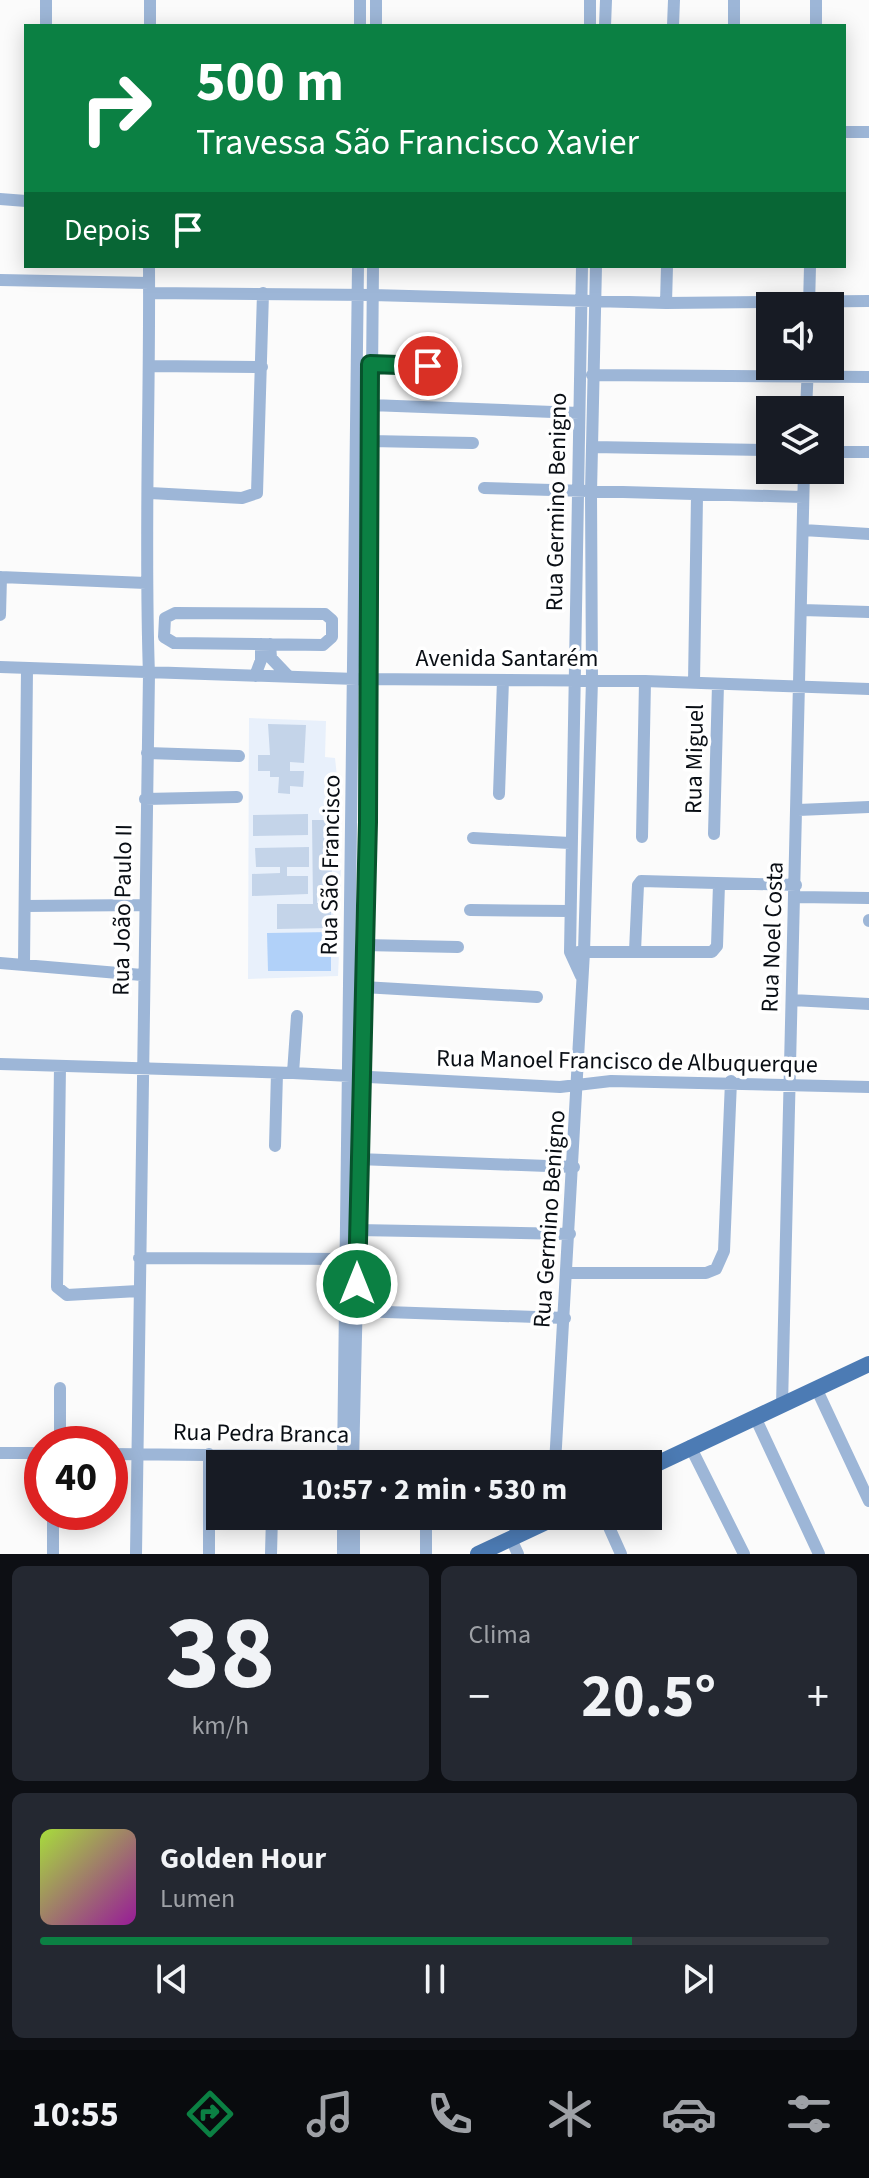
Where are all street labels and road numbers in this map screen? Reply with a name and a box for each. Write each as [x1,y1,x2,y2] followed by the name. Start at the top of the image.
[537,392,576,612] street label: Rua Germino Benigno
[416,641,598,676] street label: Avenida Santarém
[676,704,713,814] street label: Rua Miguel
[311,774,350,956] street label: Rua São Francisco
[104,824,141,996] street label: Rua João Paulo II
[752,861,793,1013] street label: Rua Noel Costa
[436,1041,818,1082] street label: Rua Manoel Francisco de Albuquerque
[524,1109,575,1329] street label: Rua Germino Benigno
[172,1414,349,1453] street label: Rua Pedra Branca

